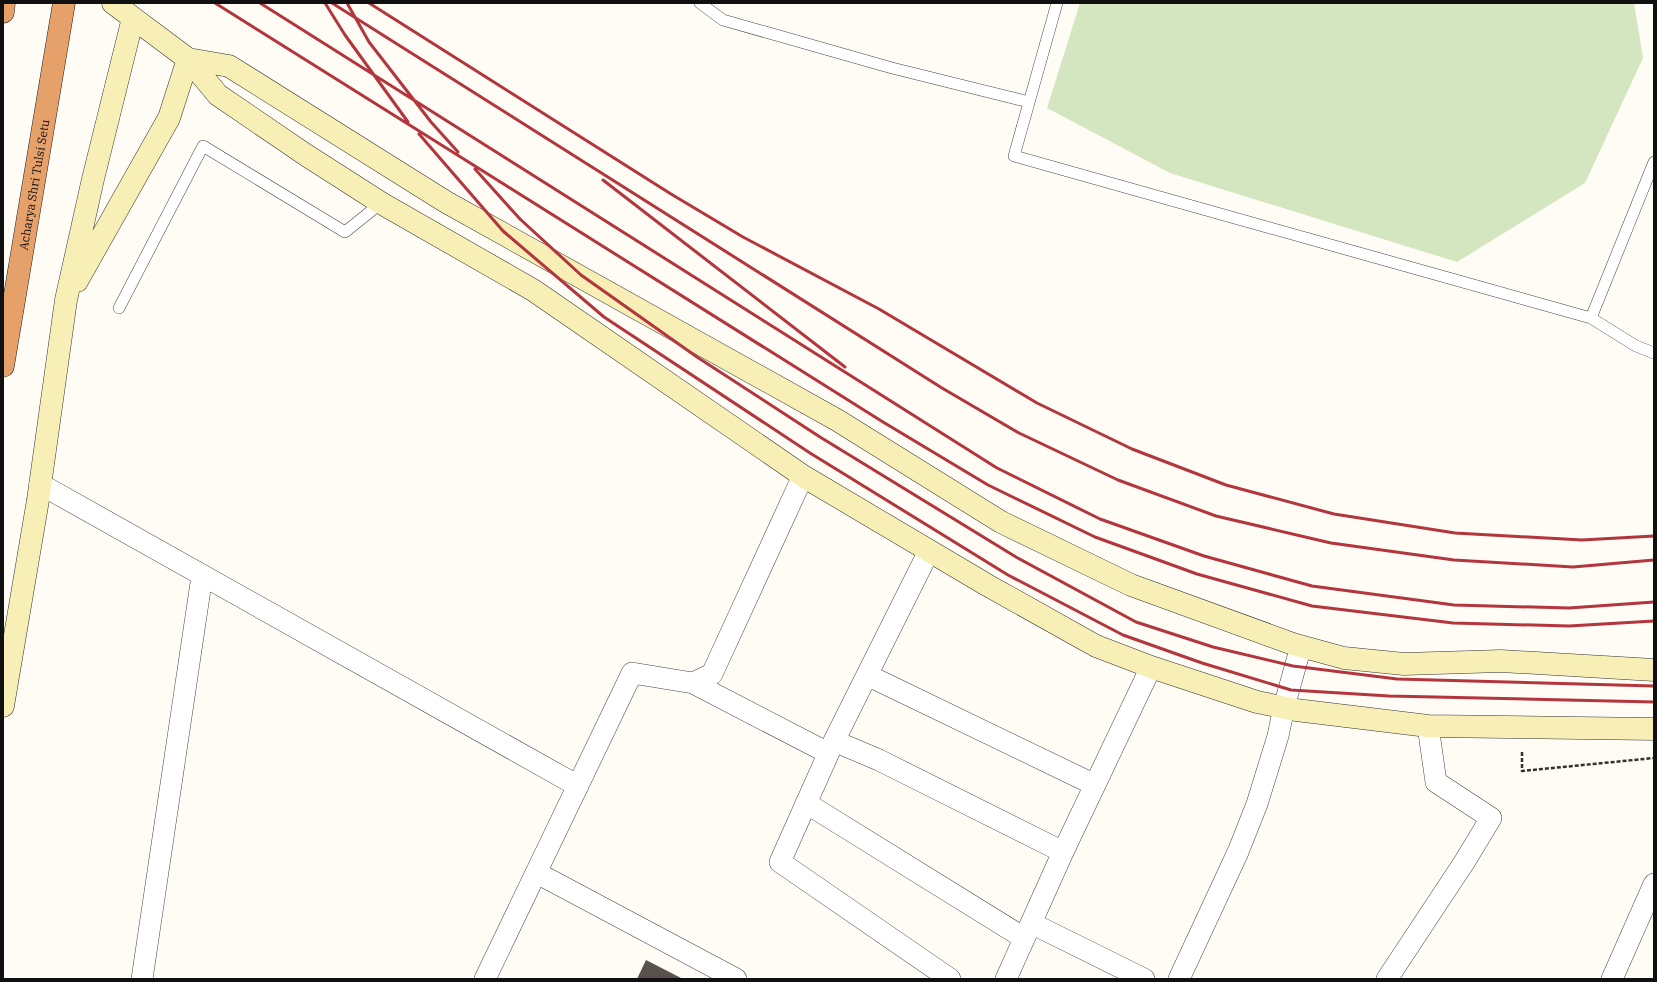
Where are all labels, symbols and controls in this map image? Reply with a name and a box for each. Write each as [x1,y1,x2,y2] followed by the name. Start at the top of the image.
[15,117,52,251] street label: Acharya Shri Tulsi Setu

